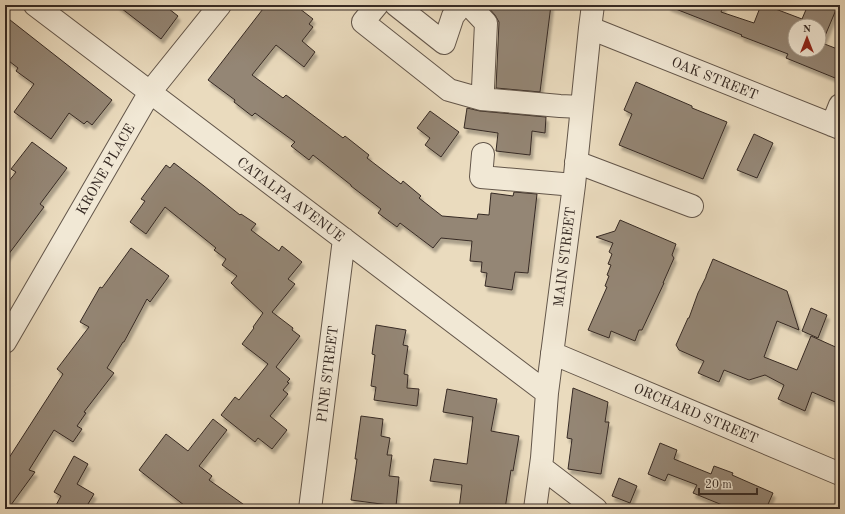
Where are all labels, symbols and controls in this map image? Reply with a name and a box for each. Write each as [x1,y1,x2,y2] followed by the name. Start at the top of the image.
[787,18,827,58] north arrow
[803,24,812,35] text: N
[669,55,760,103] street label: OAK STREET
[74,122,138,217] street label: KRONE PLACE
[234,155,347,245] street label: CATALPA AVENUE
[552,206,578,308] street label: MAIN STREET
[315,325,341,423] street label: PINE STREET
[631,381,760,447] street label: ORCHARD STREET
[699,470,757,496] scale bar
[705,479,732,491] text: 20 m

